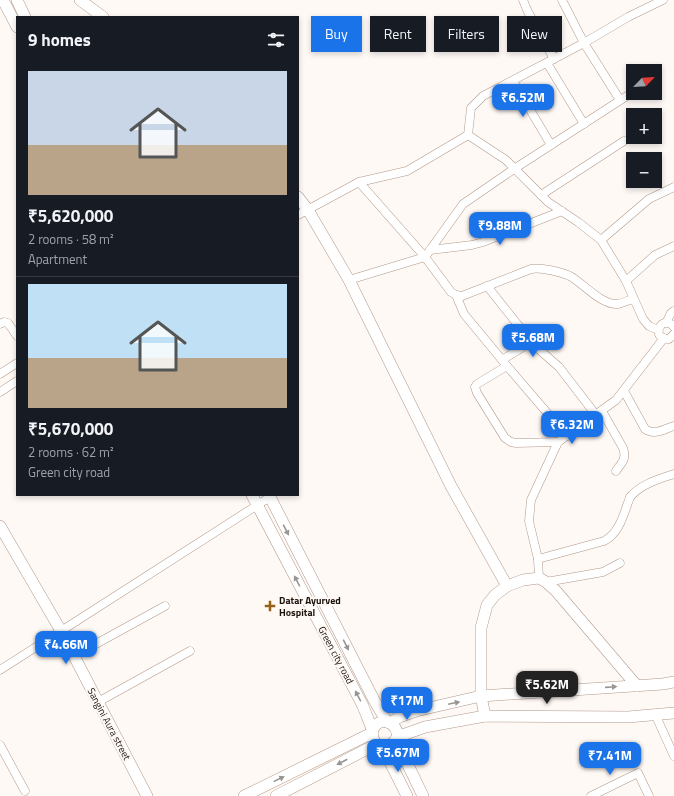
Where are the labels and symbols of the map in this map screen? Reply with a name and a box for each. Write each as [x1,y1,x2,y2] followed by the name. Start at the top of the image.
[626,64,662,100] north arrow
[490,84,556,118] pin: ₹6.52M
[467,212,533,246] pin: ₹9.88M
[500,324,566,358] pin: ₹5.68M
[539,411,605,445] pin: ₹6.32M
[283,524,290,535] one-way arrow
[294,575,300,587] one-way arrow
[279,593,341,620] place label: Datar Ayurved Hospital
[264,600,276,612] marker: Datar Ayurved Hospital
[315,624,357,686] street label: Green city road
[33,631,99,665] pin: ₹4.66M
[343,639,349,651] one-way arrow
[514,671,580,705] pin: ₹5.62M
[605,684,617,691] one-way arrow
[84,685,135,763] street label: Sangini Aura street
[383,687,431,721] pin: ₹17M
[355,690,361,701] one-way arrow
[448,699,460,705] one-way arrow
[365,739,431,773] pin: ₹5.67M
[577,742,643,776] pin: ₹7.41M
[337,758,348,765] one-way arrow
[273,776,285,782] one-way arrow

